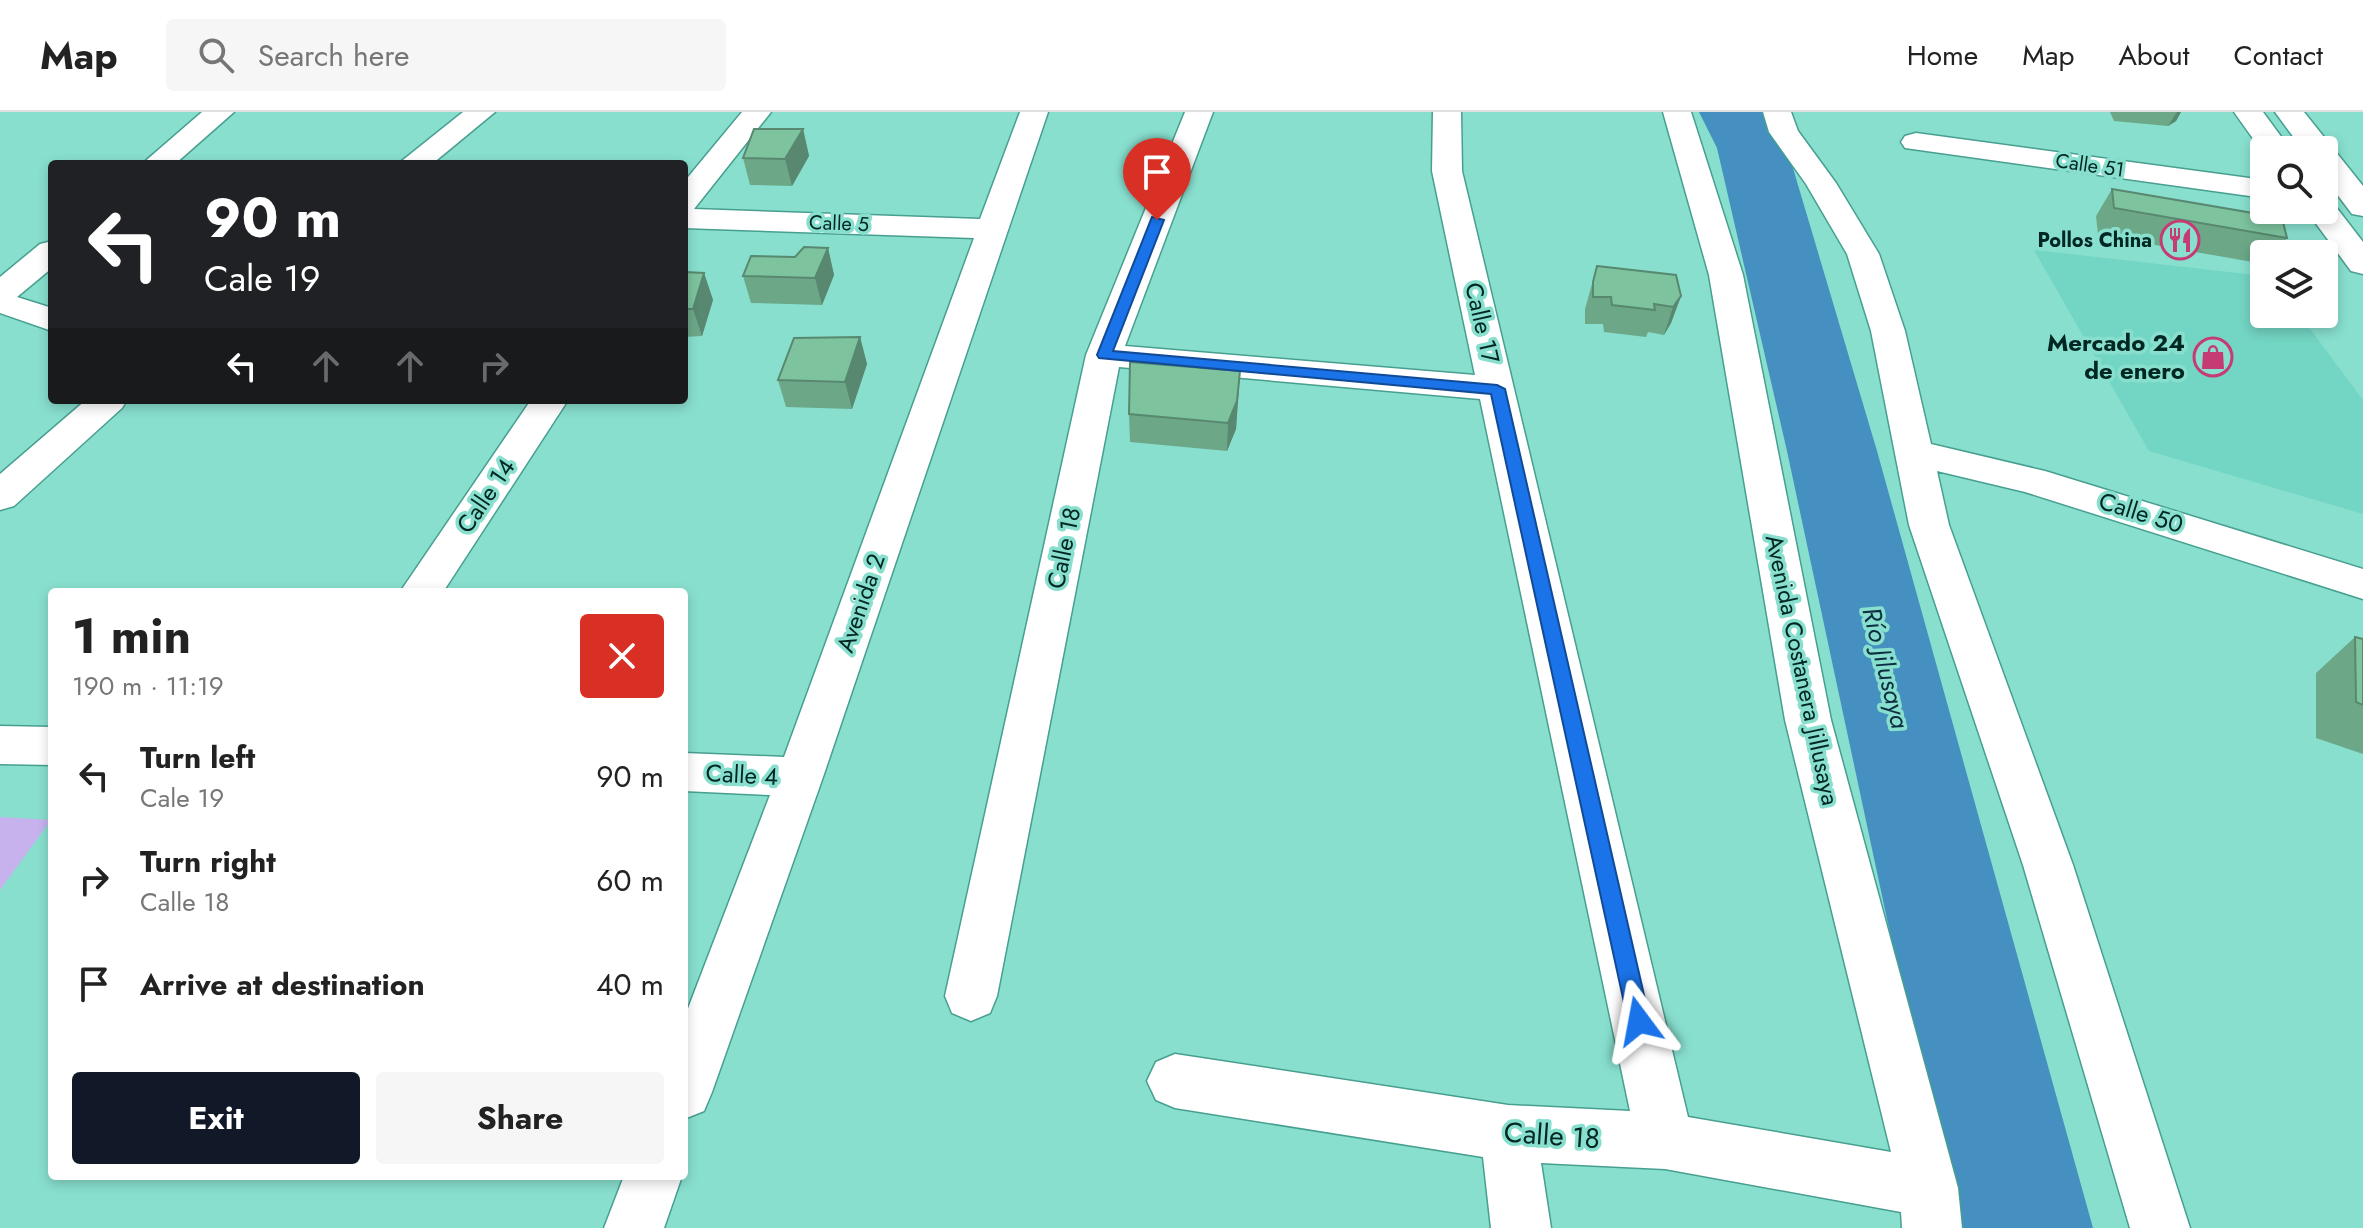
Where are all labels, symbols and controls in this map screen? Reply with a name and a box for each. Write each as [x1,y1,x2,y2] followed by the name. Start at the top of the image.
[166,19,726,91] search box
[40,28,118,83] text: Map
[194,33,238,77] icon: search
[258,34,410,77] text: Search here
[1907,35,1978,76] text: Home
[2022,35,2074,76] text: Map
[2118,35,2190,76] text: About
[2234,35,2323,76] text: Contact
[2250,136,2338,328] map controls
[2250,136,2338,224] button: search
[1123,138,1191,220] pin
[2054,146,2126,185] street label: Calle 51
[1135,150,1179,194] icon: arrive
[204,177,341,258] text: 90 m
[72,192,176,296] icon: left
[808,208,870,239] street label: Calle 5
[2159,219,2201,261] restaurant icon: Pollos China
[2037,226,2152,255] place label: Pollos China
[2250,240,2338,328] button: layers
[204,252,321,304] text: Cale 19
[1456,279,1509,367] street label: Calle 17
[2047,325,2185,388] place label: Mercado 24 de enero
[2192,336,2234,378] shop icon: Mercado 24 de enero
[220,344,264,388] icon: left
[304,344,348,388] icon: ahead
[388,344,432,388] icon: ahead
[472,344,516,388] icon: right
[448,451,523,540] street label: Calle 14
[2095,483,2188,542] street label: Calle 50
[1038,504,1089,592] street label: Calle 18
[1757,531,1848,808] street label: Avenida Costanera Jillusaya
[827,549,894,657] street label: Avenida 2
[72,602,191,671] text: 1 min
[1853,603,1920,733] water label: Río Jilusaya
[580,614,664,698] button: close
[72,667,224,705] text: 190 m · 11:19
[140,736,255,779] text: Turn left
[72,754,116,798] icon: left
[596,755,664,798] text: 90 m
[705,755,779,794] street label: Calle 4
[140,779,224,817] text: Cale 19
[140,840,276,883] text: Turn right
[72,858,116,902] icon: right
[596,859,664,902] text: 60 m
[140,883,229,921] text: Calle 18
[72,962,116,1006] icon: arrive
[140,963,425,1006] text: Arrive at destination
[596,963,664,1006] text: 40 m
[1597,979,1681,1063] position arrow
[72,1072,360,1164] button: Exit
[376,1072,664,1164] button: Share
[1503,1112,1601,1159] street label: Calle 18

